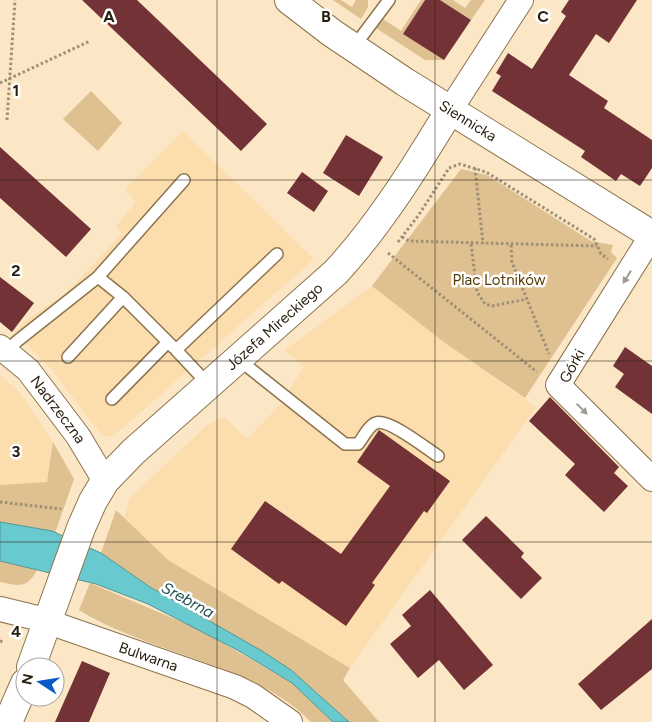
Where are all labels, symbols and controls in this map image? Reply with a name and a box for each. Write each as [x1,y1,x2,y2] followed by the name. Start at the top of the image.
[103,7,115,26] text: A
[321,7,331,26] text: B
[537,7,549,26] text: C
[13,81,19,100] text: 1
[436,96,500,145] street label: Siennicka
[11,261,21,280] text: 2
[622,270,632,283] one-way arrow
[453,271,546,289] park label: Plac Lotników
[223,279,327,374] street label: Józefa Mireckiego
[555,346,589,386] street label: Górki
[27,372,89,447] street label: Nadrzeczna
[576,403,588,415] one-way arrow
[12,442,21,461] text: 3
[158,578,218,622] water label: Srebrna
[11,622,21,641] text: 4
[116,638,180,675] street label: Bulwarna
[15,657,65,707] north arrow
[18,672,37,686] text: N

